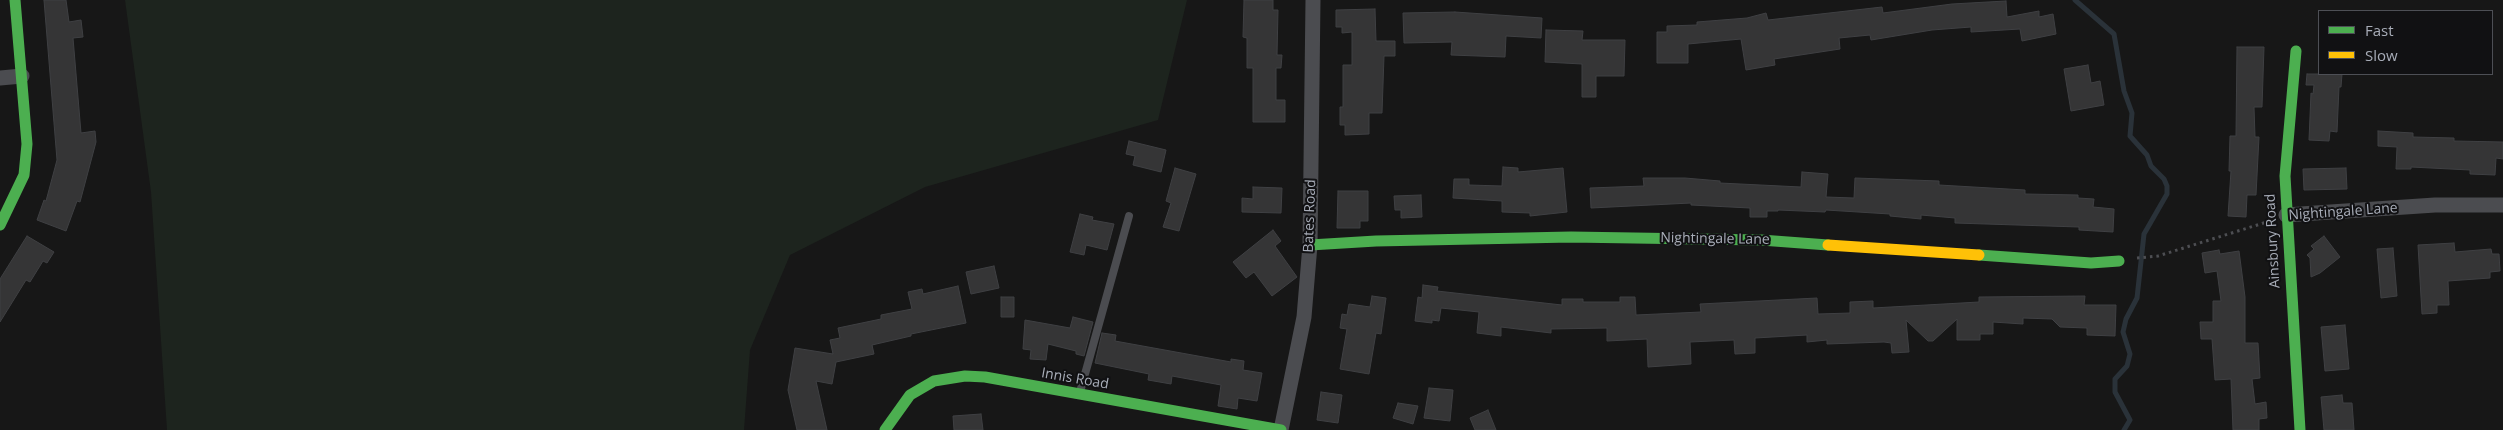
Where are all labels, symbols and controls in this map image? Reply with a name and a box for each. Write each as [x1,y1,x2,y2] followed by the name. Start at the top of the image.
[2318,10,2493,75] legend
[2365,20,2394,40] text: Fast
[2365,45,2398,65] text: Slow
[1300,179,1320,253] street label: Bates Road
[2262,193,2284,289] street label: Ainsbury Road
[2288,200,2398,224] street label: Nightingale Lane
[1660,230,1770,248] street label: Nightingale Lane
[1040,365,1110,393] street label: Innis Road

